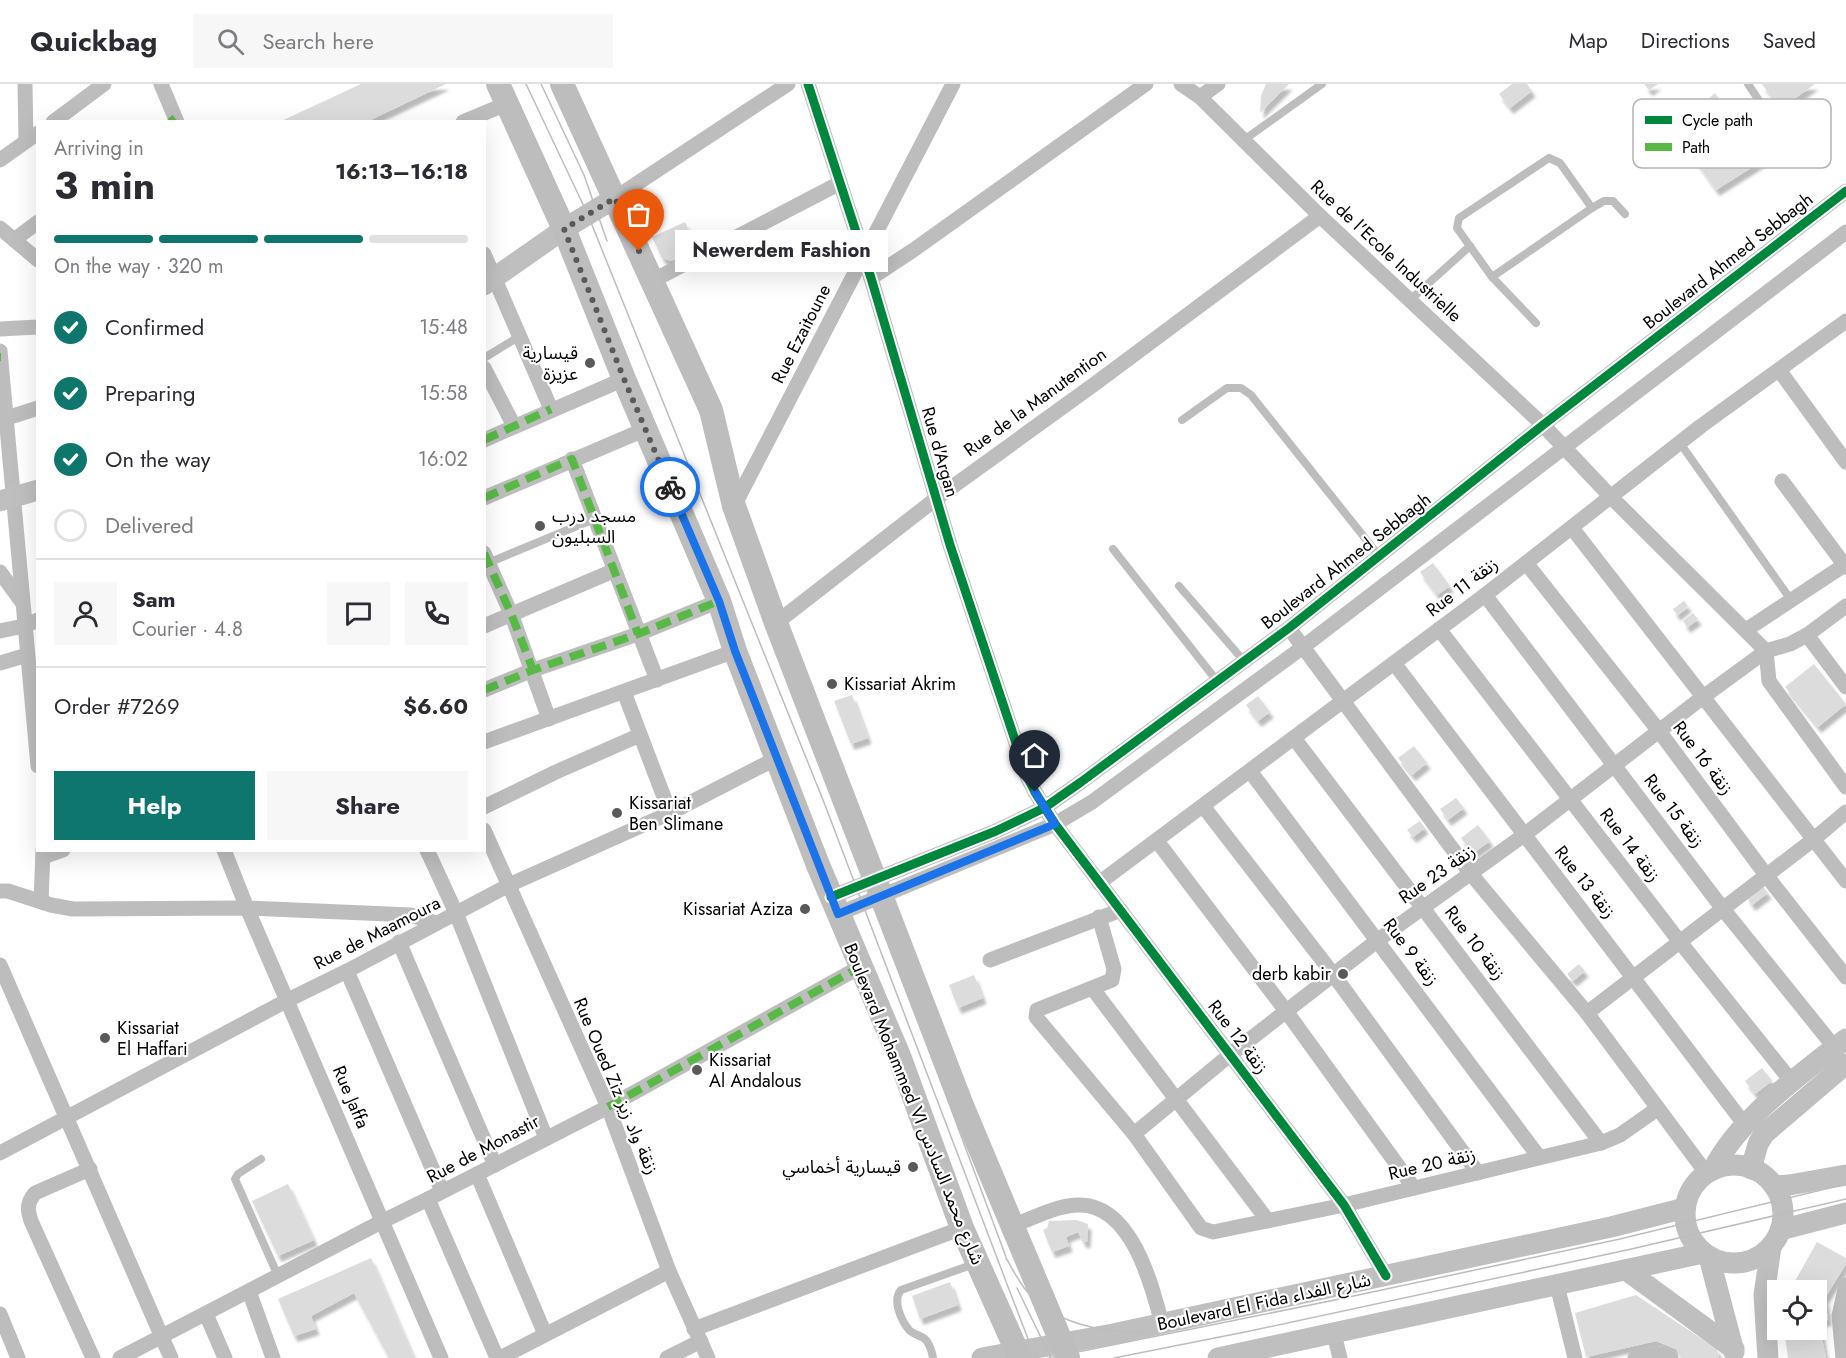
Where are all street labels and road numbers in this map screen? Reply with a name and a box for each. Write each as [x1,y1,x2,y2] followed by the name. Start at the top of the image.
[1305,174,1467,328] street label: Rue de l'Ecole Industrielle
[1638,186,1818,336] street label: Boulevard Ahmed Sebbagh
[765,280,837,388] street label: Rue Ezaitoune
[958,341,1112,463] street label: Rue de la Manutention
[915,404,965,500] street label: Rue d'Argan
[1256,486,1436,636] street label: Boulevard Ahmed Sebbagh
[1420,551,1504,623] street label: Rue 11 زنقة
[1667,716,1739,800] street label: Rue 16 زنقة
[1638,769,1710,853] street label: Rue 15 زنقة
[1594,803,1666,887] street label: Rue 14 زنقة
[1393,838,1481,910] street label: Rue 23 زنقة
[1548,840,1622,924] street label: Rue 13 زنقة
[309,890,445,976] street label: Rue de Maamoura
[1438,900,1512,986] street label: Rue 10 زنقة
[1377,913,1445,991] street label: Rue 9 زنقة
[836,939,991,1269] street label: Boulevard Mohammed VI شارع محمد السادس
[567,994,665,1178] street label: Rue Oued Ziz زنقة واد زيز
[1202,995,1274,1079] street label: Rue 12 زنقة
[326,1061,376,1133] street label: Rue Jaffa
[422,1108,545,1190] street label: Rue de Monastir
[1386,1141,1478,1187] street label: Rue 20 زنقة
[1155,1267,1373,1338] street label: Boulevard El Fida شارع الفداء

